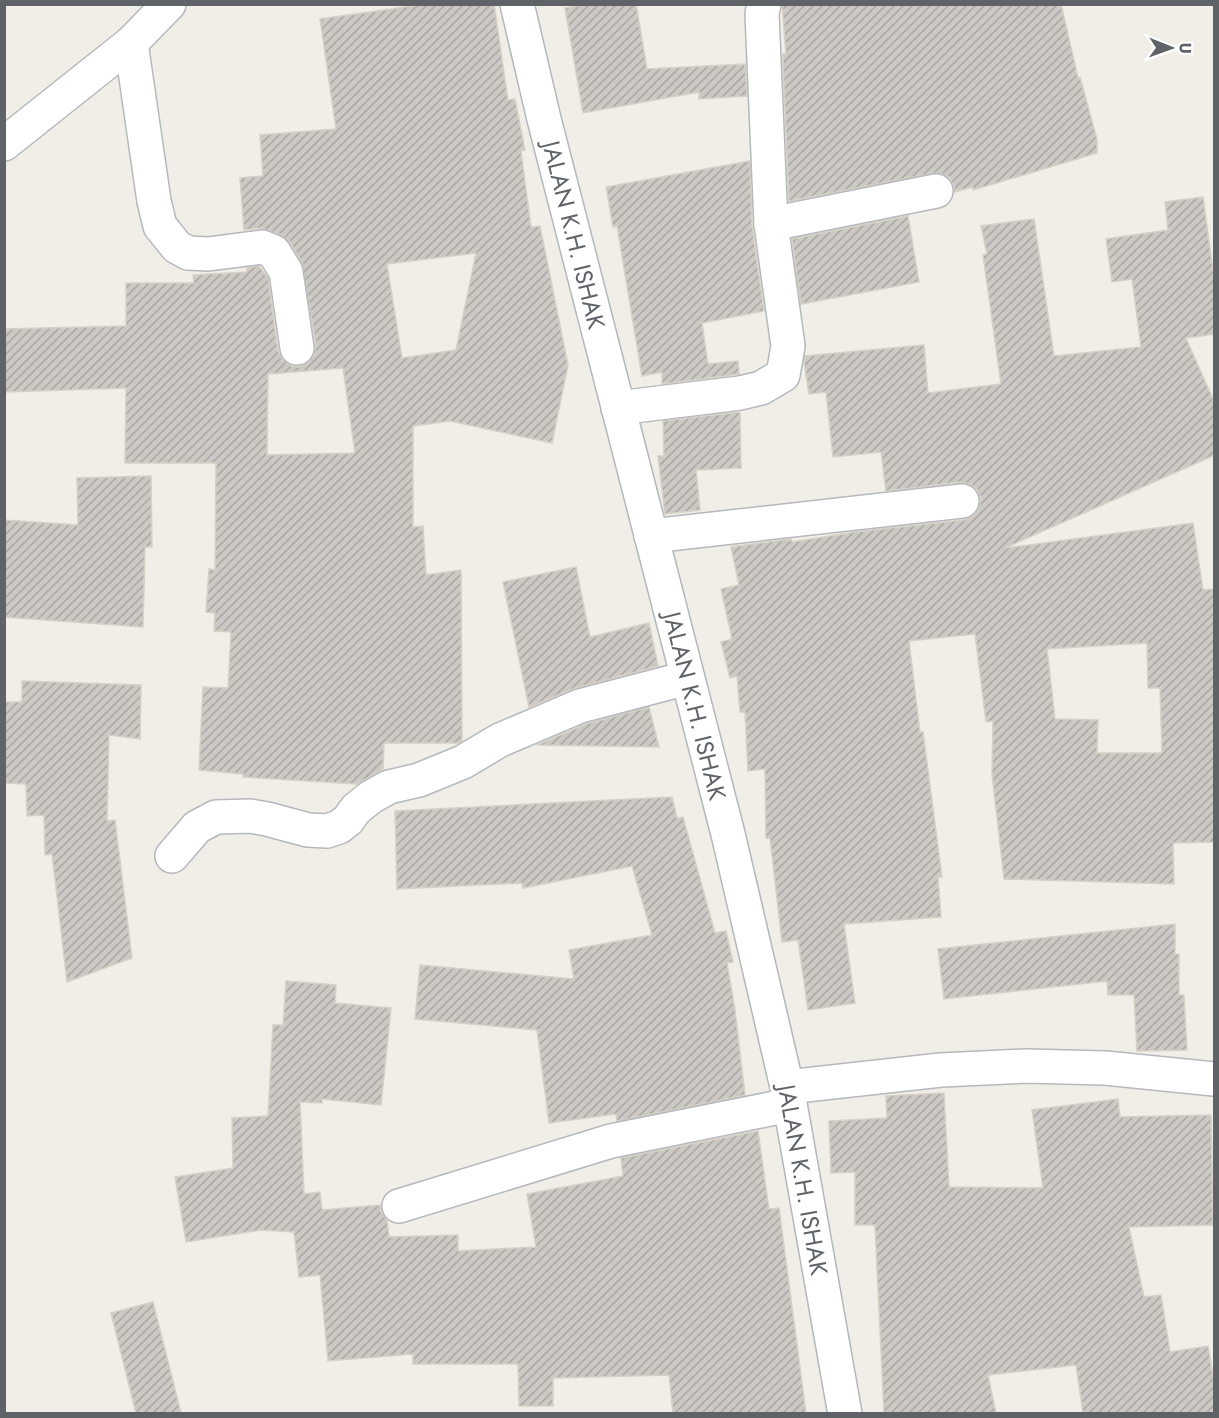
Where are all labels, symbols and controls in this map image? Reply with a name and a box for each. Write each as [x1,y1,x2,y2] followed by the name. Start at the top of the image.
[1141,18,1201,78] north arrow
[1174,42,1197,54] text: U
[533,134,614,333] street label: JALAN K.H. ISHAK
[654,605,735,804] street label: JALAN K.H. ISHAK
[769,1079,837,1278] street label: JALAN K.H. ISHAK

